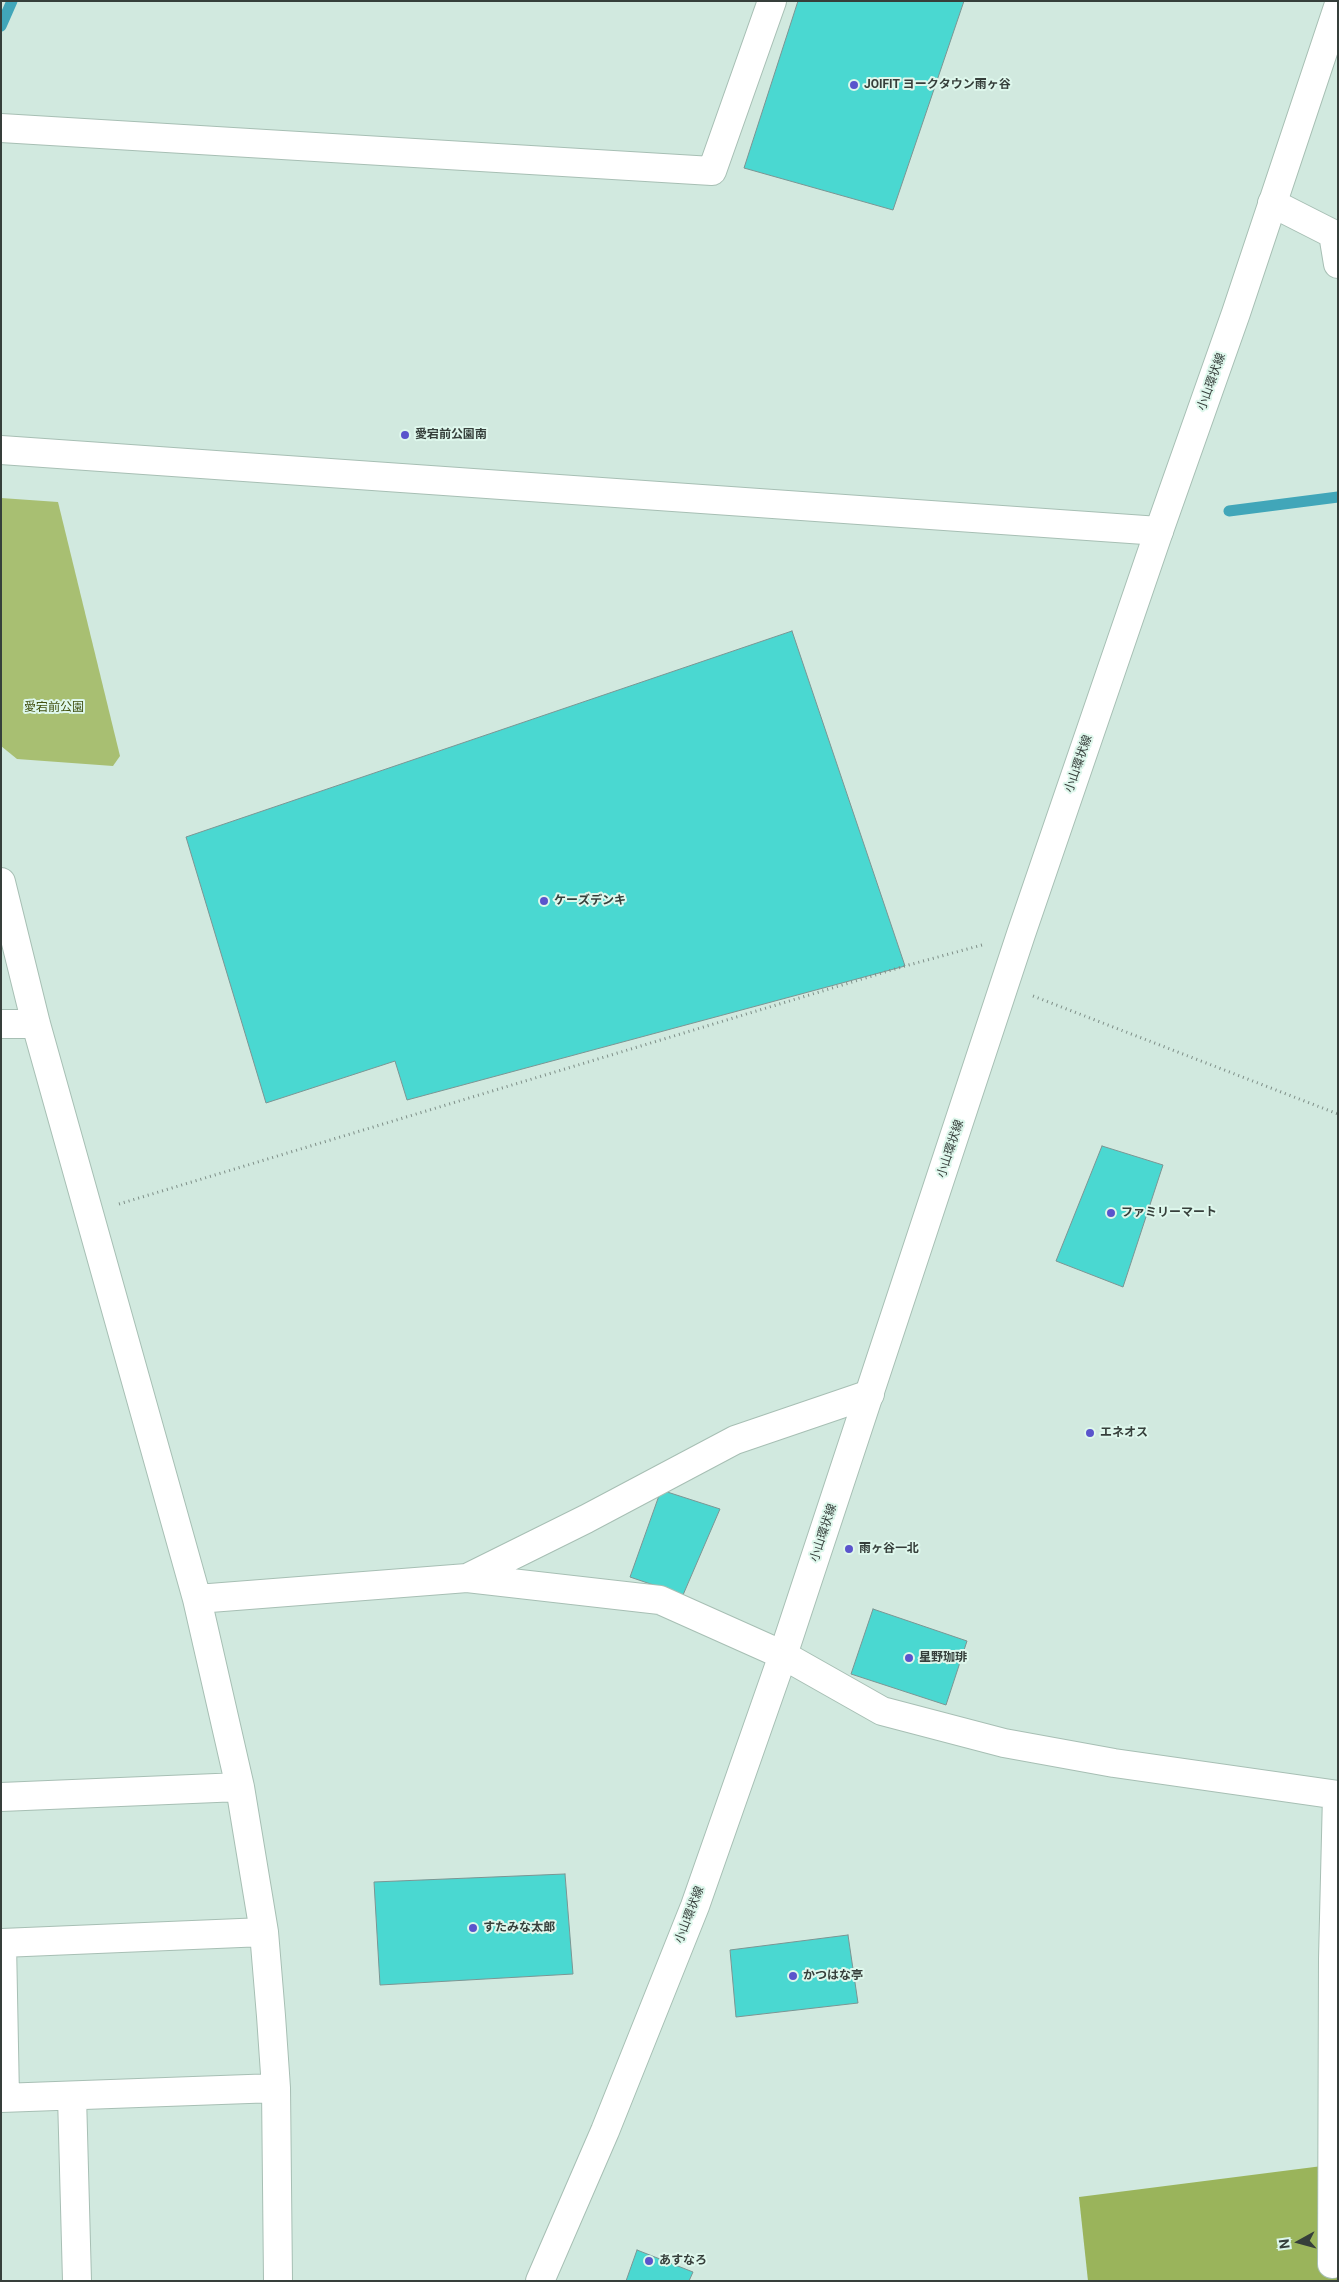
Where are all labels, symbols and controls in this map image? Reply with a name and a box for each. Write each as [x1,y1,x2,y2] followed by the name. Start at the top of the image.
[864,78,1011,92] place label: JOIFIT ヨークタウン雨ヶ谷
[848,79,860,91] marker: JOIFIT ヨークタウン雨ヶ谷
[1195,351,1229,413] street label: 小山環状線
[415,428,487,442] place label: 愛宕前公園南
[399,429,411,441] marker: 愛宕前公園南
[24,701,84,715] park label: 愛宕前公園
[1062,733,1096,795] street label: 小山環状線
[554,894,626,908] place label: ケーズデンキ
[538,895,550,907] marker: ケーズデンキ
[935,1118,967,1180] street label: 小山環状線
[1121,1206,1217,1220] place label: ファミリーマート
[1105,1207,1117,1219] marker: ファミリーマート
[1100,1426,1148,1440] place label: エネオス
[1084,1427,1096,1439] marker: エネオス
[808,1502,840,1564] street label: 小山環状線
[859,1542,919,1556] place label: 雨ヶ谷一北
[843,1543,855,1555] marker: 雨ヶ谷一北
[919,1651,967,1665] place label: 星野珈琲
[903,1652,915,1664] marker: 星野珈琲
[673,1884,707,1946] street label: 小山環状線
[483,1921,555,1935] place label: すたみな太郎
[467,1922,479,1934] marker: すたみな太郎
[803,1969,863,1983] place label: かつはな亭
[787,1970,799,1982] marker: かつはな亭
[1274,2217,1324,2267] north arrow
[1276,2238,1293,2250] text: N
[659,2254,707,2268] place label: あすなろ
[643,2255,655,2267] marker: あすなろ

